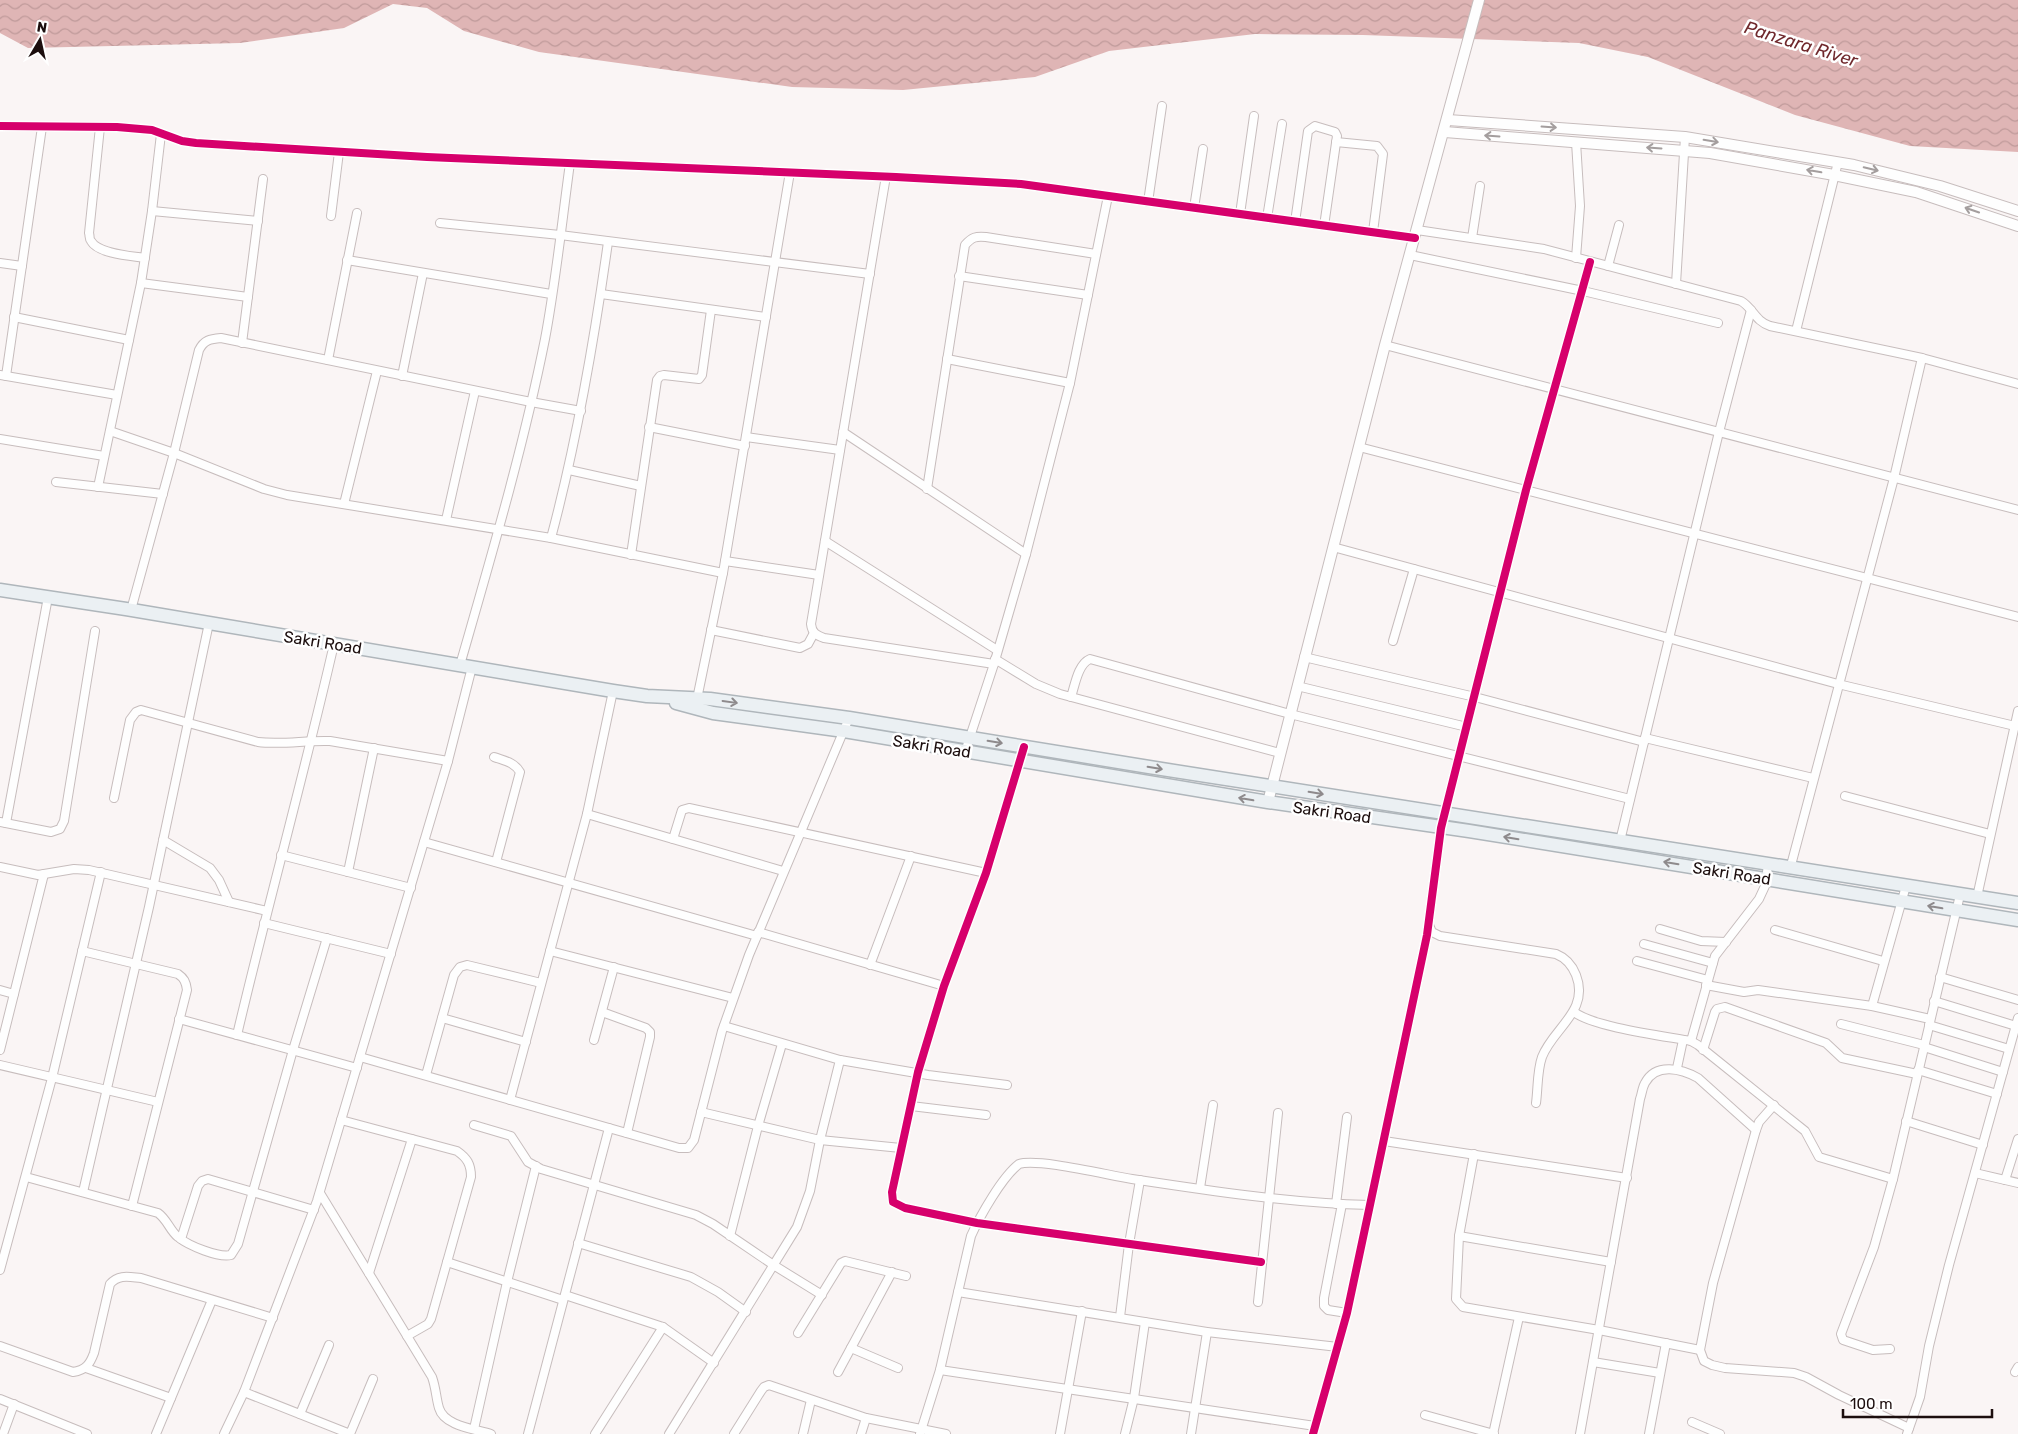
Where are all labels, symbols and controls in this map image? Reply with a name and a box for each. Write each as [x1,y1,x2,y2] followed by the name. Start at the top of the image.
[15,15,65,65] north arrow
[1742,16,1861,72] water label: Panzara River
[36,18,48,37] text: N
[1541,122,1557,131] one-way arrow
[1484,131,1500,141] one-way arrow
[1702,137,1718,147] one-way arrow
[1646,144,1662,153] one-way arrow
[1862,165,1878,174] one-way arrow
[1807,166,1823,176] one-way arrow
[1965,205,1980,214] one-way arrow
[282,627,363,658] street label: Sakri Road
[722,697,738,707] one-way arrow
[891,731,972,762] street label: Sakri Road
[986,738,1002,748] one-way arrow
[1147,763,1163,773] one-way arrow
[1307,788,1323,798] one-way arrow
[1239,793,1255,803] one-way arrow
[1292,798,1372,827] street label: Sakri Road
[1503,832,1519,842] one-way arrow
[1664,858,1680,868] one-way arrow
[1691,858,1772,889] street label: Sakri Road
[1928,902,1944,912] one-way arrow
[1843,1386,1992,1418] scale bar
[1850,1395,1892,1413] text: 100 m

